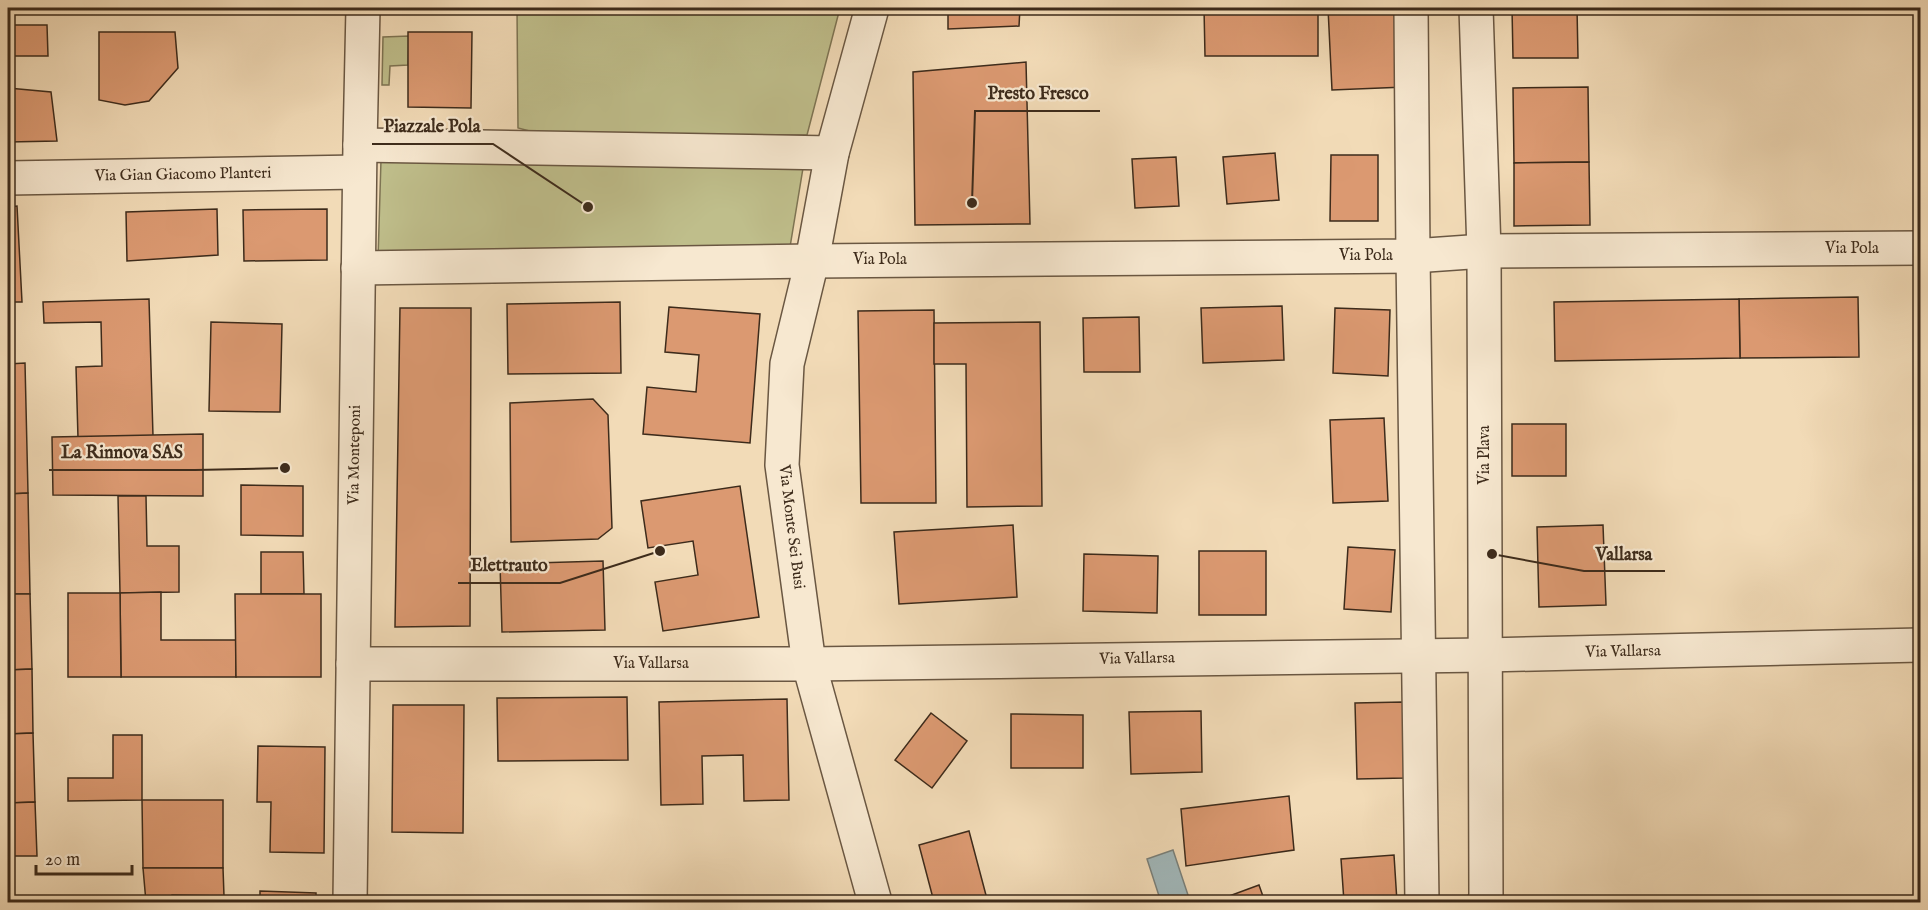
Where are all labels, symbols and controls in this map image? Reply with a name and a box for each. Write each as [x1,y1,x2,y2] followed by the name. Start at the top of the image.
[975,75,1100,111] callout: Presto Fresco
[987,83,1089,106] text: Presto Fresco
[372,108,493,144] callout: Piazzale Pola
[384,116,482,139] text: Piazzale Pola
[93,163,272,187] street label: Via Gian Giacomo Planteri
[1824,239,1879,259] street label: Via Pola
[1338,246,1393,266] street label: Via Pola
[852,250,907,270] street label: Via Pola
[344,405,366,506] street label: Via Monteponi
[1475,425,1495,486] street label: Via Plava
[49,434,195,470] callout: La Rinnova SAS
[61,442,183,465] text: La Rinnova SAS
[773,462,809,591] street label: Via Monte Sei Busi
[1584,535,1665,571] callout: Vallarsa
[1595,544,1654,567] text: Vallarsa
[458,547,560,583] callout: Elettrauto
[470,555,548,578] text: Elettrauto
[1584,641,1661,663] street label: Via Vallarsa
[1098,648,1175,670] street label: Via Vallarsa
[612,654,689,674] street label: Via Vallarsa
[36,838,132,876] scale bar
[45,849,80,872] text: 20 m

